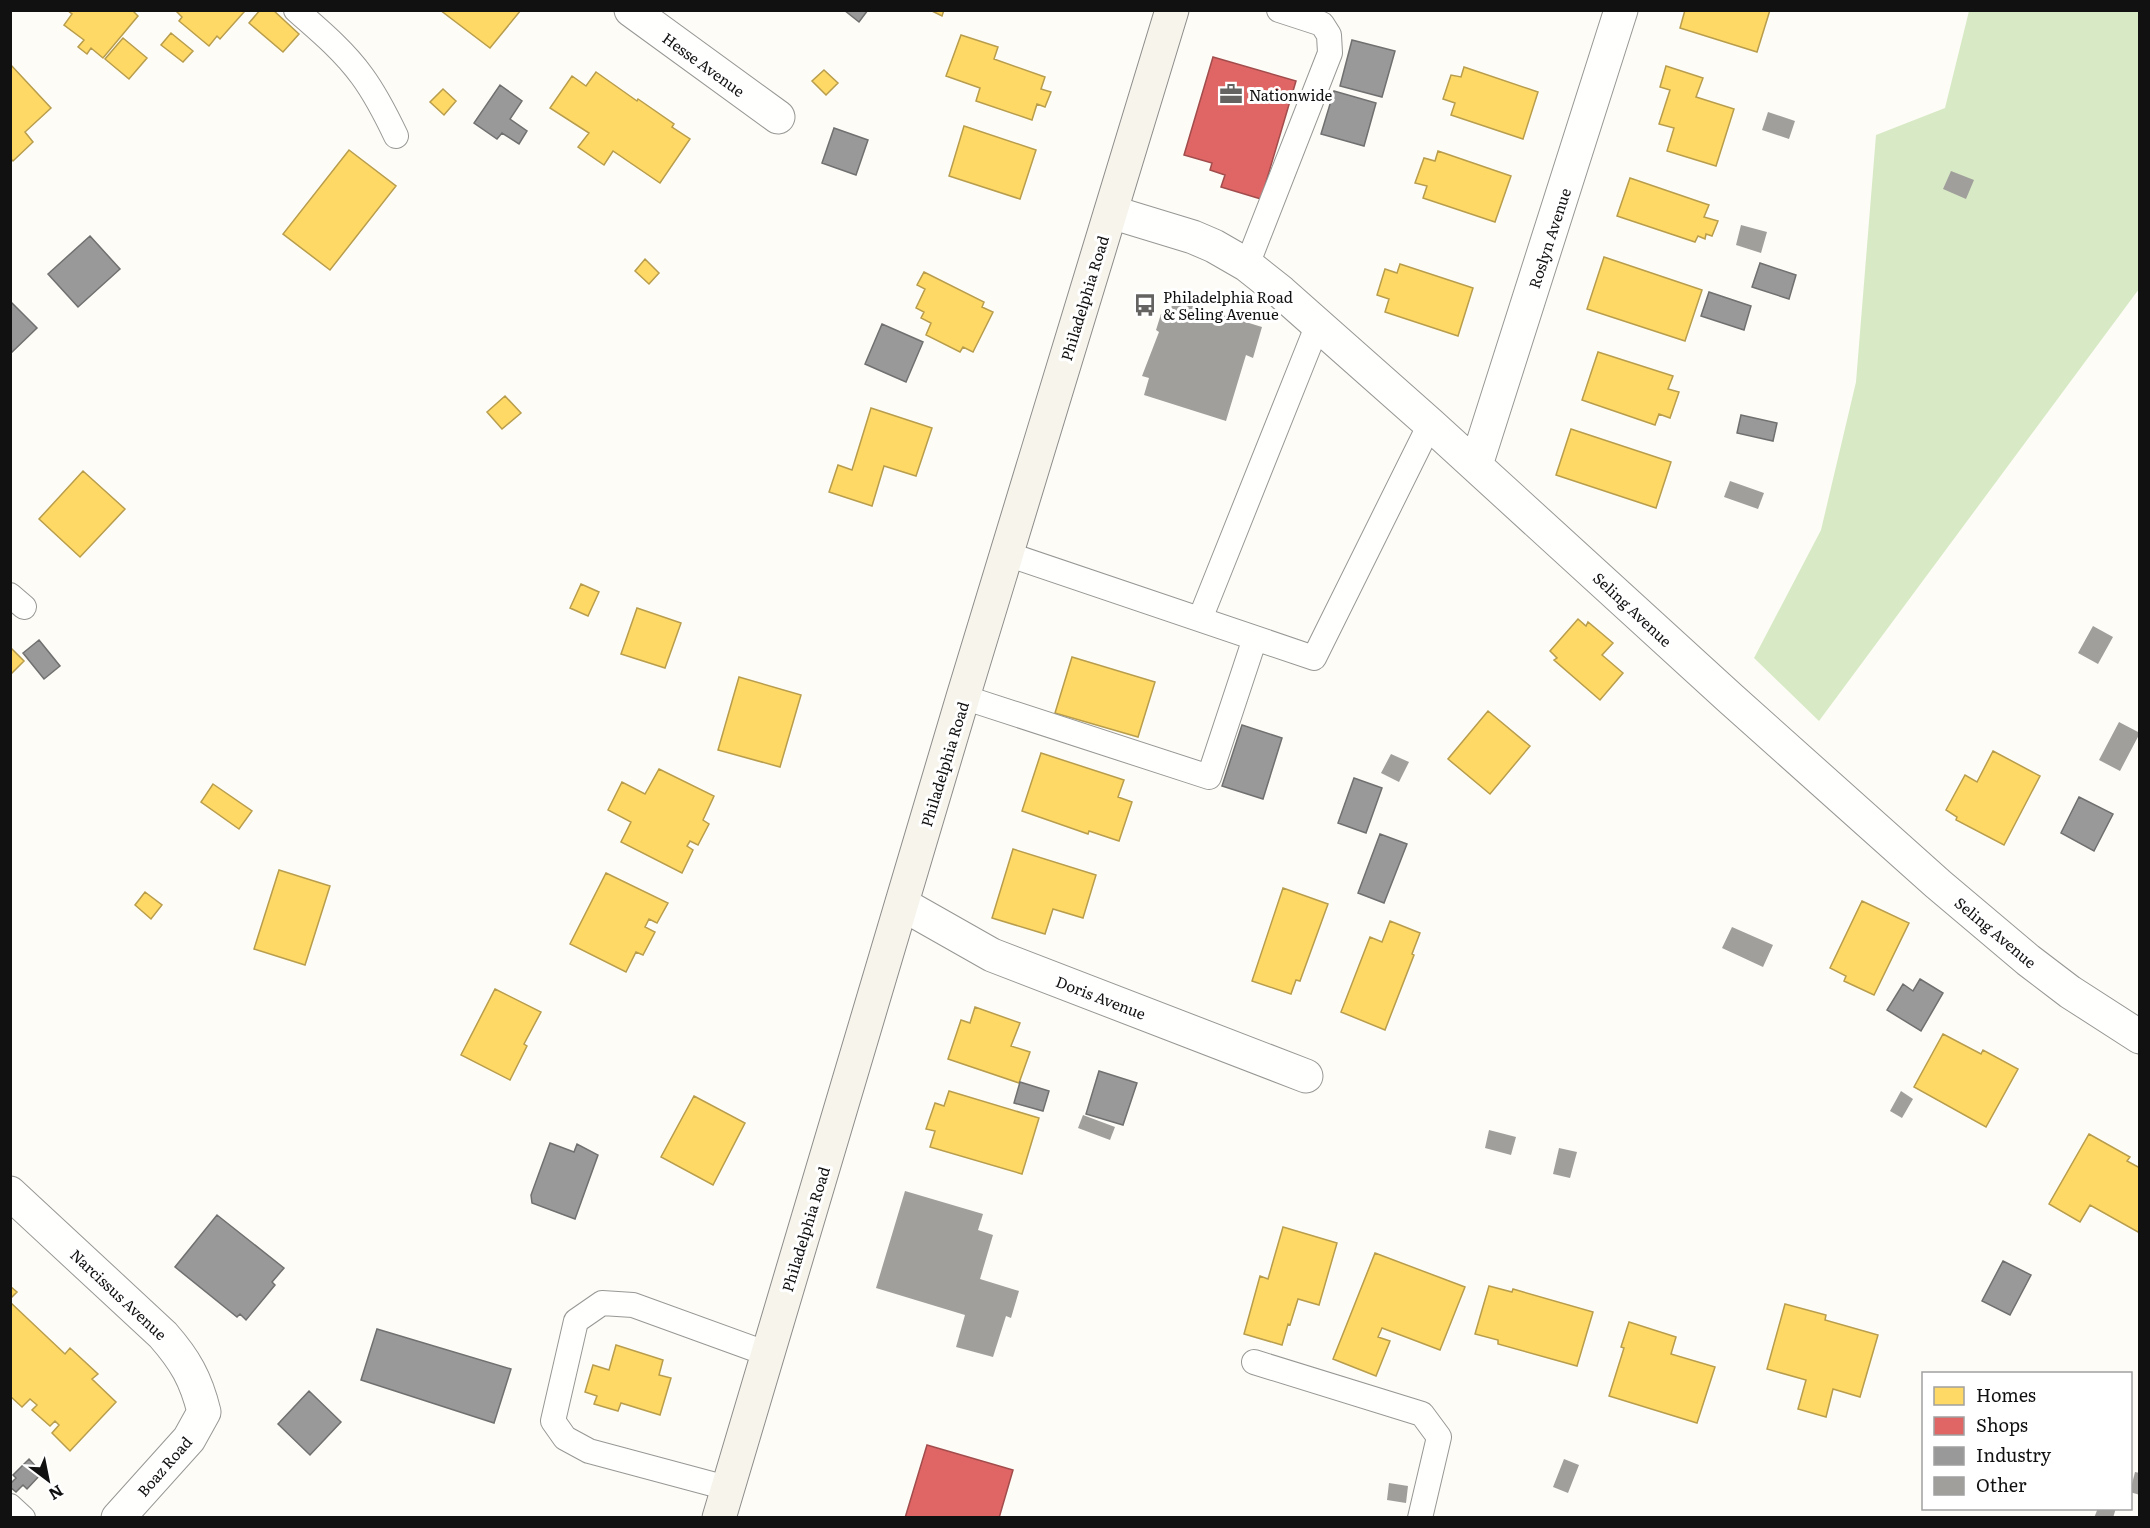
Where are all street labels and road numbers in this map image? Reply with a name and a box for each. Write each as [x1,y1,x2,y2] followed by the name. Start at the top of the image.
[658,26,750,102] street label: Hesse Avenue
[1522,185,1576,291] street label: Roslyn Avenue
[1054,233,1114,363] street label: Philadelphia Road
[1588,566,1678,652] street label: Seling Avenue
[914,699,974,829] street label: Philadelphia Road
[1950,891,2042,973] street label: Seling Avenue
[1053,969,1150,1025] street label: Doris Avenue
[775,1164,835,1294] street label: Philadelphia Road
[66,1243,173,1345] street label: Narcissus Avenue
[131,1431,197,1501] street label: Boaz Road

